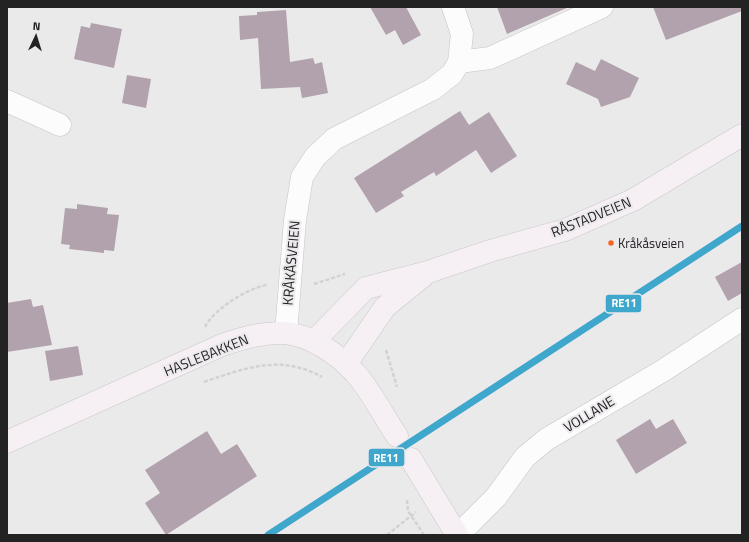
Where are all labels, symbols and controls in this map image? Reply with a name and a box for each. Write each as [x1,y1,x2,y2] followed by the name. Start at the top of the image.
[16,16,56,56] north arrow
[32,18,41,34] text: N
[548,191,634,242] street label: RÅSTADVEIEN
[276,220,305,306] street label: KRÅKÅSVEIEN
[618,233,684,253] place label: Kråkåsveien
[606,238,616,248] marker: Kråkåsveien
[605,294,642,313] line badge: RE11
[611,295,637,311] text: RE11
[160,328,251,381] street label: HASLEBAKKEN
[559,390,618,437] street label: VOLLANE
[368,448,405,467] line badge: RE11
[373,450,399,466] text: RE11

